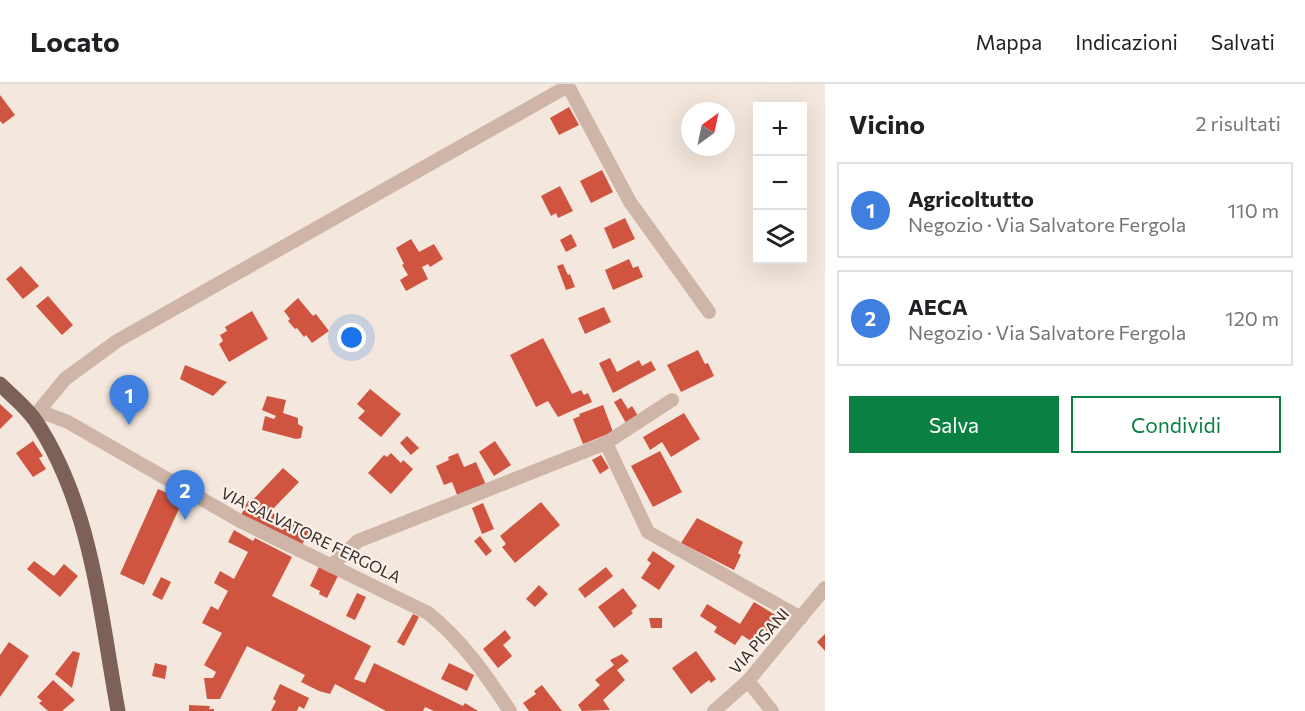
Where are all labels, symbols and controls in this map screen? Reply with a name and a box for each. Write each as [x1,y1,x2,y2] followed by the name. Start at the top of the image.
[30,24,120,58] text: Locato
[975,29,1042,54] text: Mappa
[1075,29,1178,54] text: Indicazioni
[1211,29,1275,54] text: Salvati
[681,102,735,156] north arrow
[753,102,807,264] map controls
[753,102,807,156] button: +
[849,108,925,139] text: Vicino
[1196,111,1281,135] text: 2 risultati
[753,156,807,210] button: −
[908,185,1034,212] text: Agricoltutto
[866,198,875,222] text: 1
[1228,198,1279,222] text: 110 m
[753,210,807,264] button: layers
[908,212,1186,236] text: Negozio · Via Salvatore Fergola
[908,293,968,320] text: AECA
[865,306,876,330] text: 2
[1225,306,1279,330] text: 120 m
[908,320,1186,344] text: Negozio · Via Salvatore Fergola
[337,323,366,352] your location
[110,376,148,425] pin: 1
[849,396,1059,453] button: Salva
[1071,396,1281,453] button: Condividi
[166,470,204,520] pin: 2
[218,483,404,586] street label: VIA SALVATORE FERGOLA
[725,604,792,677] street label: VIA PISANI

